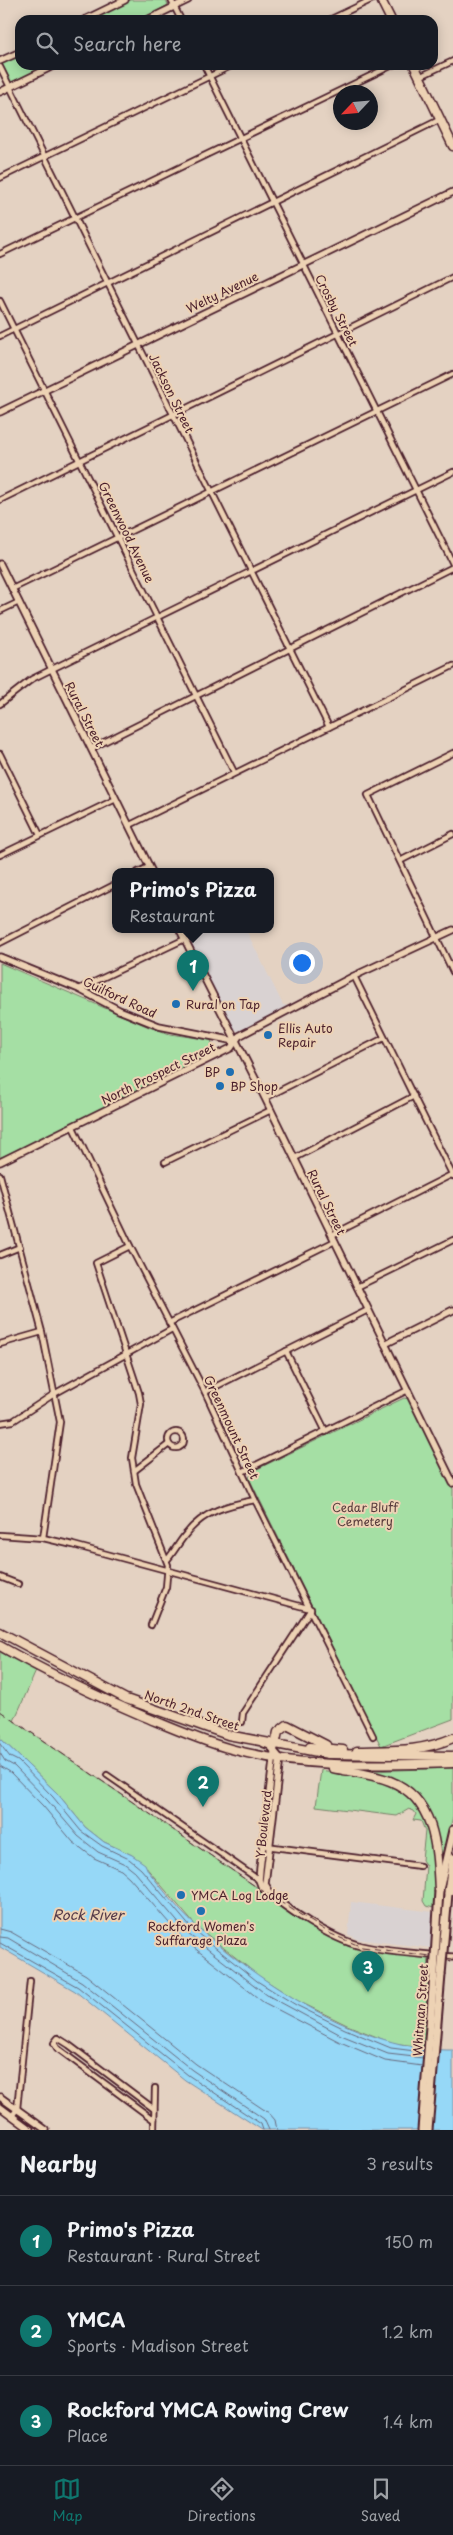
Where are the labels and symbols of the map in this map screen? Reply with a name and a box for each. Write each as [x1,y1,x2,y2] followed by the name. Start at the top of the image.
[333,85,378,130] north arrow
[183,267,261,317] street label: Welty Avenue
[311,271,363,350] street label: Crosby Street
[145,350,199,436] street label: Jackson Street
[95,478,160,586] street label: Greenwood Avenue
[61,678,109,750] street label: Rural Street
[177,950,209,991] pin: 1
[289,950,315,976] your location
[80,972,160,1022] street label: Guilford Road
[186,995,260,1013] place label: Rural on Tap
[170,998,182,1010] marker: Rural on Tap
[278,1019,333,1051] place label: Ellis Auto Repair
[262,1029,274,1041] marker: Ellis Auto Repair
[98,1037,218,1109] street label: North Prospect Street
[205,1063,220,1081] place label: BP
[224,1066,236,1078] marker: BP
[230,1077,278,1095] place label: BP Shop
[214,1080,226,1092] marker: BP Shop
[303,1166,351,1238] street label: Rural Street
[200,1372,264,1482] street label: Greenmount Street
[332,1498,399,1530] park label: Cedar Bluff Cemetery
[142,1685,242,1735] street label: North 2nd Street
[187,1766,219,1807] pin: 2
[250,1789,276,1859] street label: Y Boulevard
[191,1886,288,1904] place label: YMCA Log Lodge
[175,1889,187,1901] marker: YMCA Log Lodge
[53,1904,125,1925] water label: Rock River
[195,1905,207,1917] marker: Rockford Women's Suffarage Plaza
[148,1917,255,1949] place label: Rockford Women's Suffarage Plaza
[352,1951,384,1992] pin: 3
[408,1963,432,2057] street label: Whitman Street

